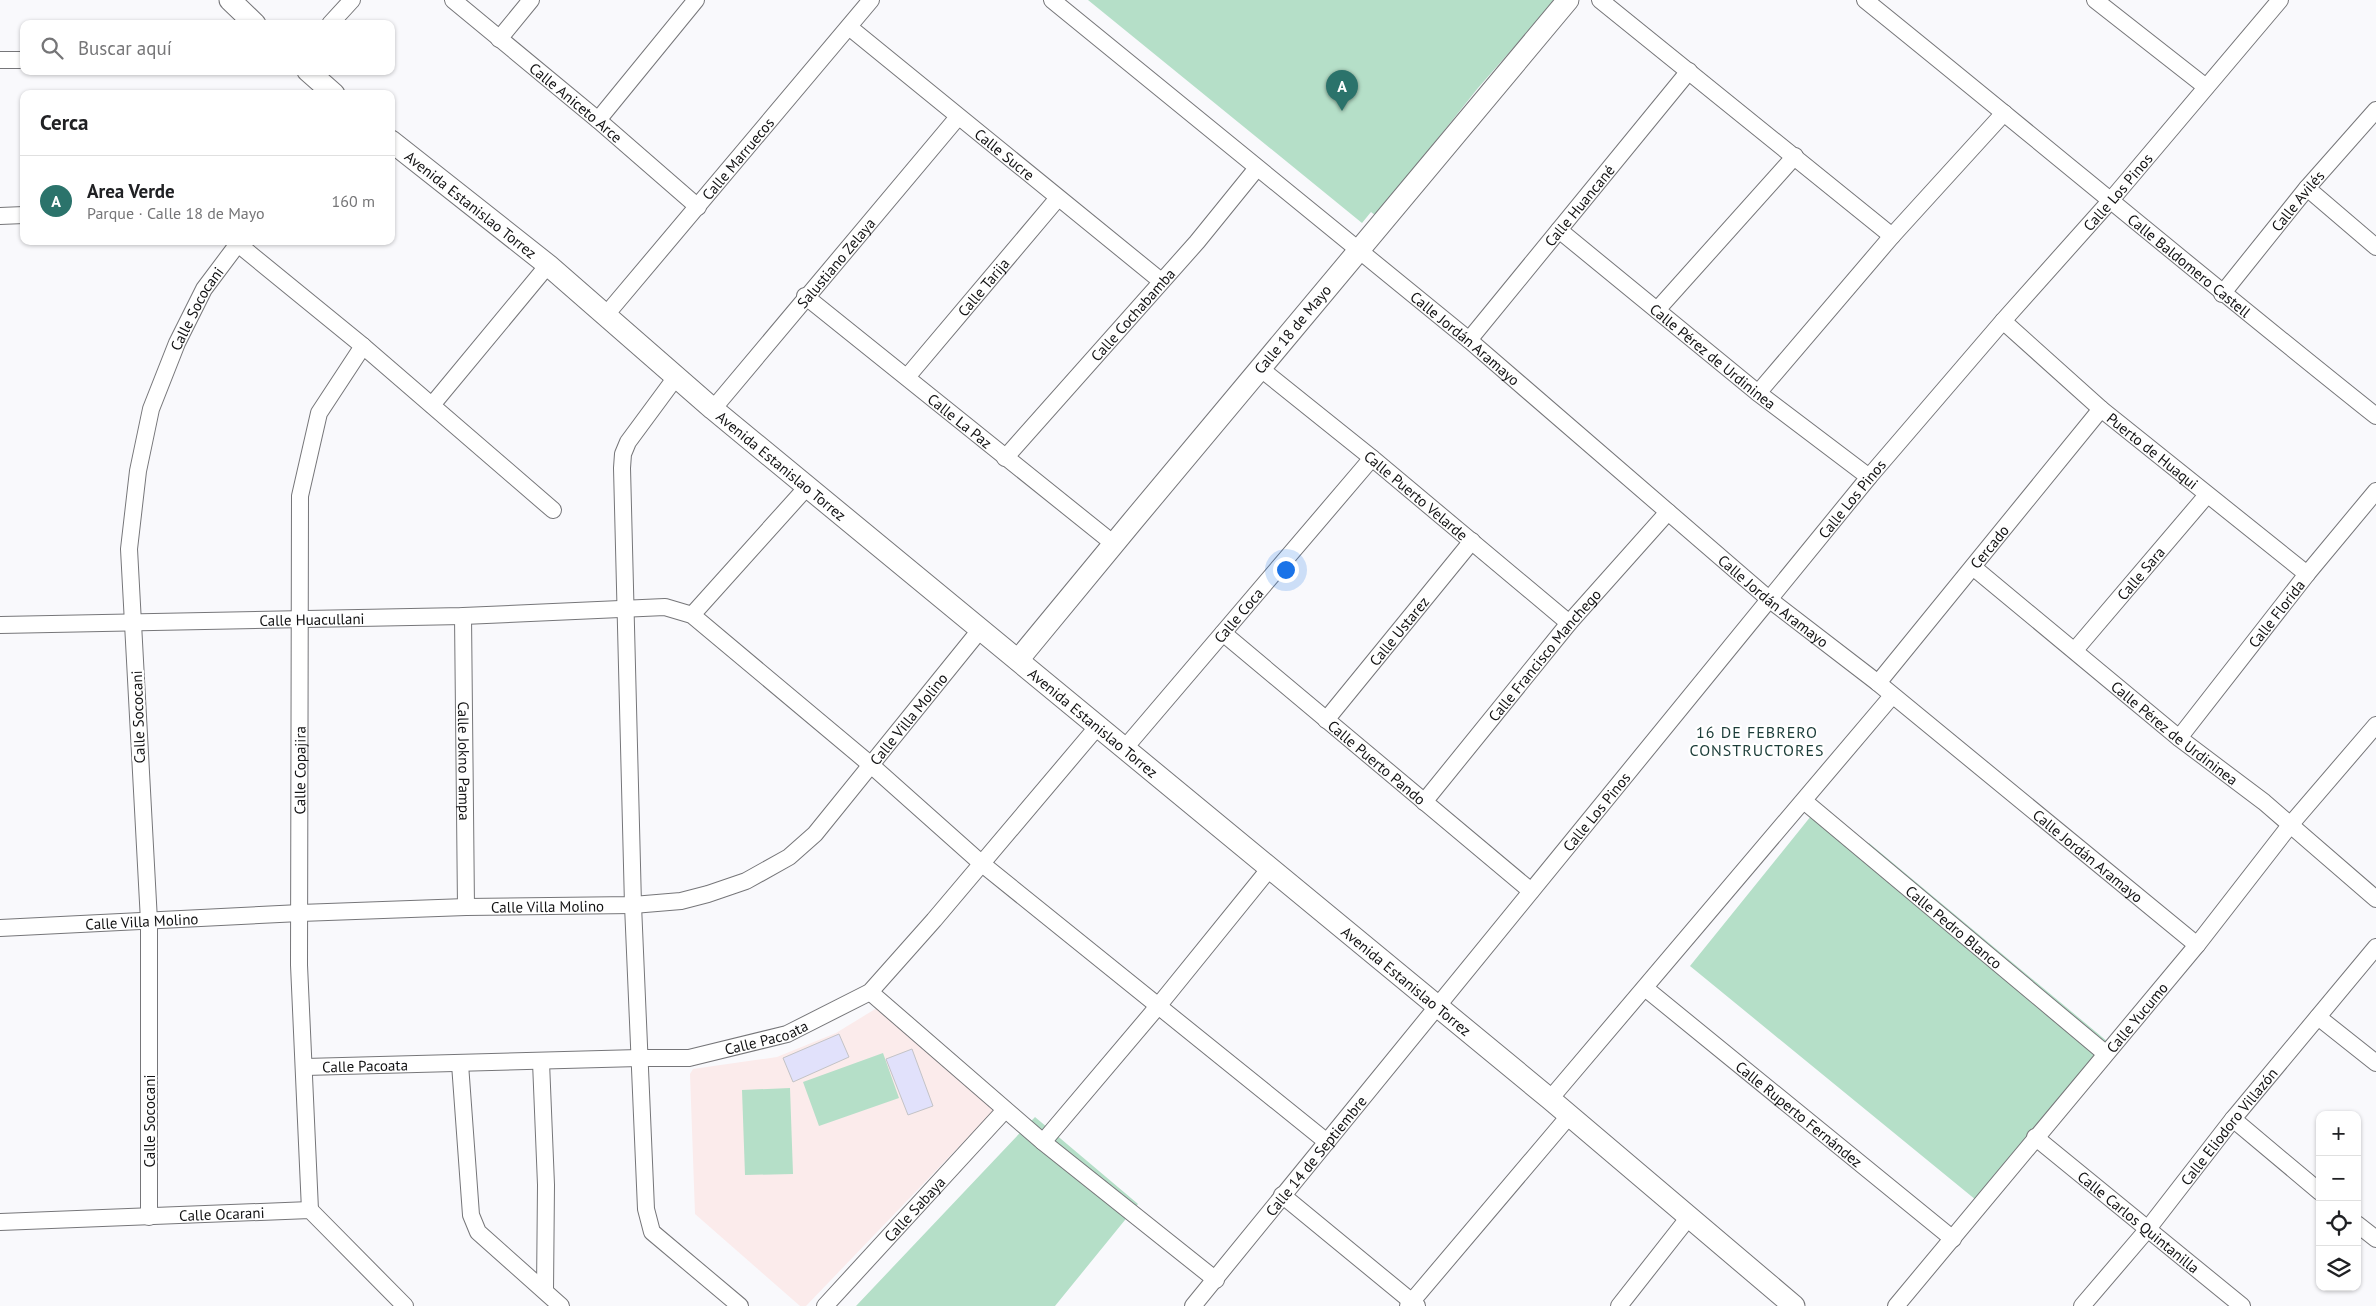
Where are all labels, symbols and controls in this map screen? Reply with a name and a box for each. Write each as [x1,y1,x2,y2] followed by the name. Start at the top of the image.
[20,20,395,75] search box
[38,34,66,62] icon: search
[78,36,172,60] text: Buscar aquí
[526,58,626,146] street label: Calle Aniceto Arce
[1326,70,1358,111] pin: A
[40,109,89,136] text: Cerca
[698,113,778,204] street label: Calle Marruecos
[971,124,1039,184] street label: Calle Sucre
[401,146,541,262] street label: Avenida Estanislao Torrez
[2079,149,2156,234] street label: Calle Los Pinos
[1540,161,1618,250] street label: Calle Huancané
[2267,166,2328,235] street label: Calle Avilés
[87,179,175,203] text: Area Verde
[51,191,61,211] text: A
[332,191,375,211] text: 160 m
[87,203,265,223] text: Parque · Calle 18 de Mayo
[2124,209,2255,321] street label: Calle Baldomero Castell
[792,214,879,312] street label: Salustiano Zelaya
[953,254,1013,320] street label: Calle Tarija
[166,263,227,353] street label: Calle Sococani
[1086,264,1179,365] street label: Calle Cochabamba
[1250,280,1335,377] street label: Calle 18 de Mayo
[1407,287,1524,389] street label: Calle Jordán Aramayo
[1646,299,1780,413] street label: Calle Pérez de Urdininea
[924,389,996,452] street label: Calle La Paz
[713,407,850,525] street label: Avenida Estanislao Torrez
[2103,408,2202,493] street label: Puerto de Huaqui
[1360,446,1472,544] street label: Calle Puerto Velarde
[1814,455,1890,542] street label: Calle Los Pinos
[1966,521,2013,572] street label: Cercado
[2112,543,2169,604] street label: Calle Sara
[1714,550,1833,651] street label: Calle Jordán Aramayo
[1273,557,1299,583] your location
[2244,576,2309,651] street label: Calle Florida
[1209,584,1267,647] street label: Calle Coca
[1484,585,1605,725] street label: Calle Francisco Manchego
[1365,592,1433,669] street label: Calle Ustarez
[259,608,365,629] street label: Calle Huacullani
[1025,664,1162,782] street label: Avenida Estanislao Torrez
[865,669,951,769] street label: Calle Villa Molino
[127,670,149,764] street label: Calle Sococani
[2107,676,2242,789] street label: Calle Pérez de Urdininea
[454,701,475,821] street label: Calle Jokno Pampa
[1324,716,1430,809] street label: Calle Puerto Pando
[1689,722,1825,760] district label: 16 DE FEBRERO CONSTRUCTORES
[290,726,309,815] street label: Calle Copajira
[1558,768,1634,855] street label: Calle Los Pinos
[2029,805,2147,906] street label: Calle Jordán Aramayo
[1902,881,2006,973] street label: Calle Pedro Blanco
[491,896,604,916] street label: Calle Villa Molino
[85,909,199,933] street label: Calle Villa Molino
[1338,922,1475,1040] street label: Avenida Estanislao Torrez
[2102,978,2172,1056] street label: Calle Yucumo
[723,1016,811,1058] street label: Calle Pacoata
[322,1055,408,1076] street label: Calle Pacoata
[1732,1056,1867,1171] street label: Calle Ruperto Fernández
[2176,1064,2281,1189] street label: Calle Eliodoro Villazón
[140,1074,159,1168] street label: Calle Sococani
[1261,1092,1370,1220] street label: Calle 14 de Septiembre
[2316,1111,2361,1291] map controls
[2316,1111,2361,1156] button: +
[2316,1156,2361,1201] button: −
[2074,1166,2203,1277] street label: Calle Carlos Quintanilla
[880,1172,949,1245] street label: Calle Sabaya
[2316,1201,2361,1246] button: locate
[179,1202,265,1225] street label: Calle Ocarani
[2316,1246,2361,1291] button: layers

